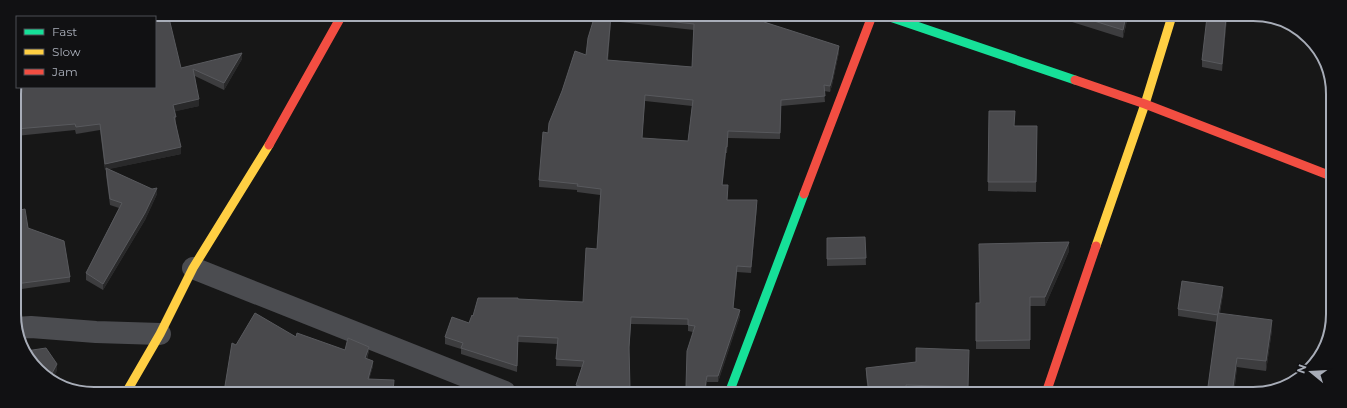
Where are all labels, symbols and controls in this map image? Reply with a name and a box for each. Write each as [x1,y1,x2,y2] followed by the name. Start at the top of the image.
[16,16,156,88] legend
[52,24,77,39] text: Fast
[52,44,81,59] text: Slow
[51,64,78,79] text: Jam
[1291,352,1331,392] north arrow
[1293,363,1310,375] text: N

